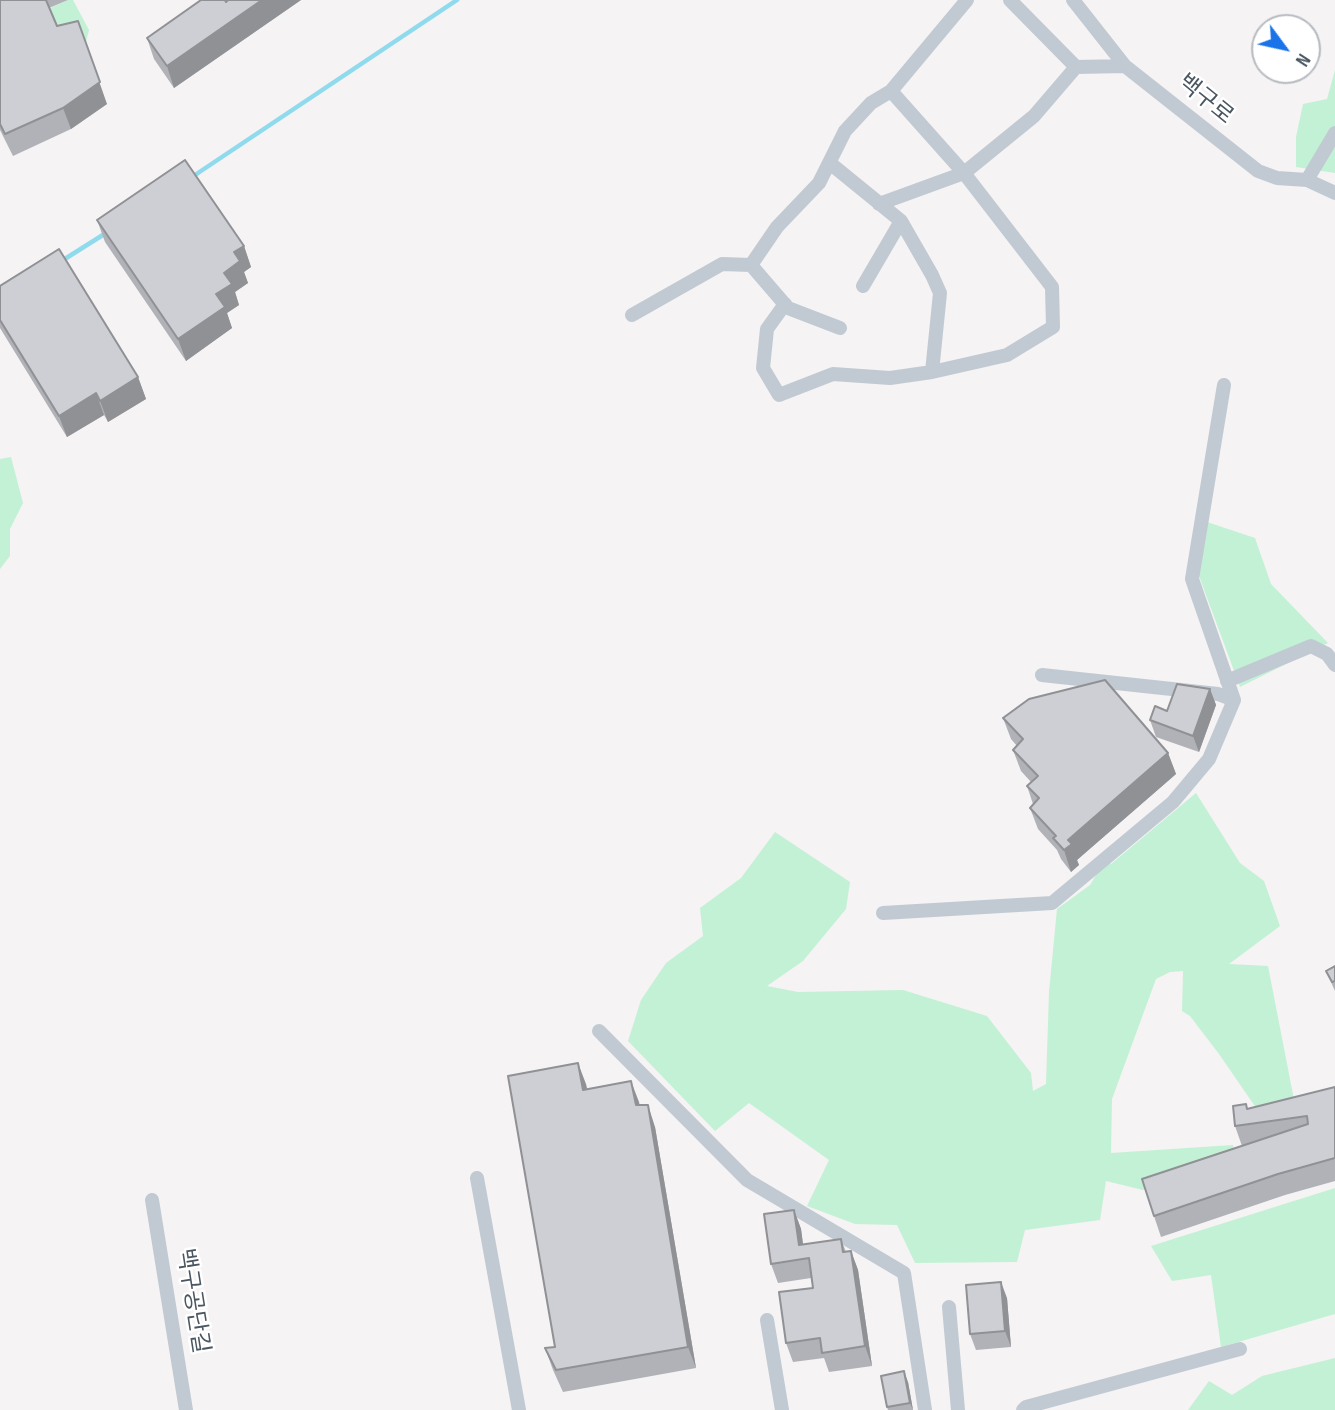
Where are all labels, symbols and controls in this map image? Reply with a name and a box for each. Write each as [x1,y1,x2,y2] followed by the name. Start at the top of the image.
[1251,14,1321,84] north arrow
[1290,49,1315,70] text: N
[1172,69,1238,131] street label: 백구로
[170,1247,214,1355] street label: 백구공단길

